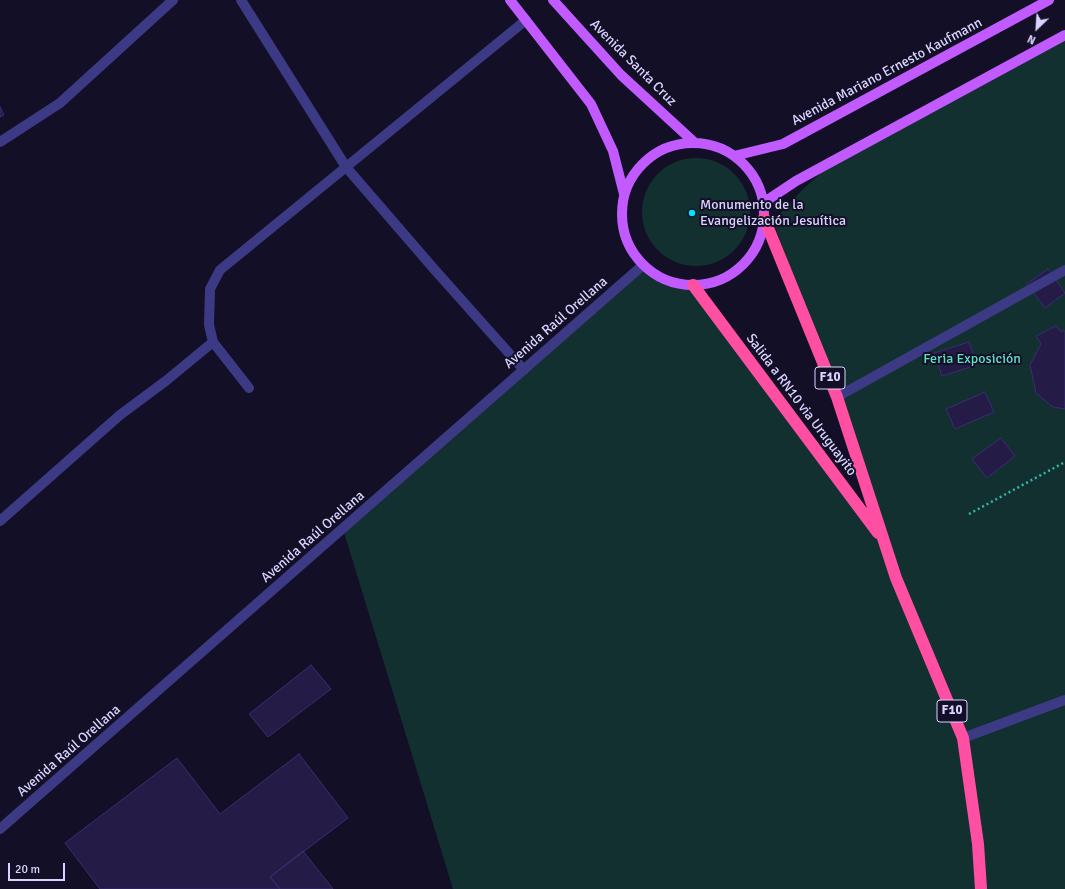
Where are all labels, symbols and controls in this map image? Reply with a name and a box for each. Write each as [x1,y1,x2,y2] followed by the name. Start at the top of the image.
[1017,8,1057,48] north arrow
[789,14,985,130] street label: Avenida Mariano Ernesto Kaufmann
[586,16,680,110] street label: Avenida Santa Cruz
[1026,32,1038,47] text: N
[700,197,846,230] place label: Monumento de la Evangelización Jesuítica
[687,208,697,218] marker: Monumento de la Evangelización Jesuítica
[501,273,611,373] street label: Avenida Raúl Orellana
[742,331,860,479] street label: Salida a RN10 via Uruguayito
[923,351,1021,367] park label: Feria Exposición
[815,367,845,389] road number: F10
[258,487,368,587] street label: Avenida Raúl Orellana
[937,700,967,722] road number: F10
[14,701,124,801] street label: Avenida Raúl Orellana
[10,855,67,881] scale bar
[15,862,40,877] text: 20 m

